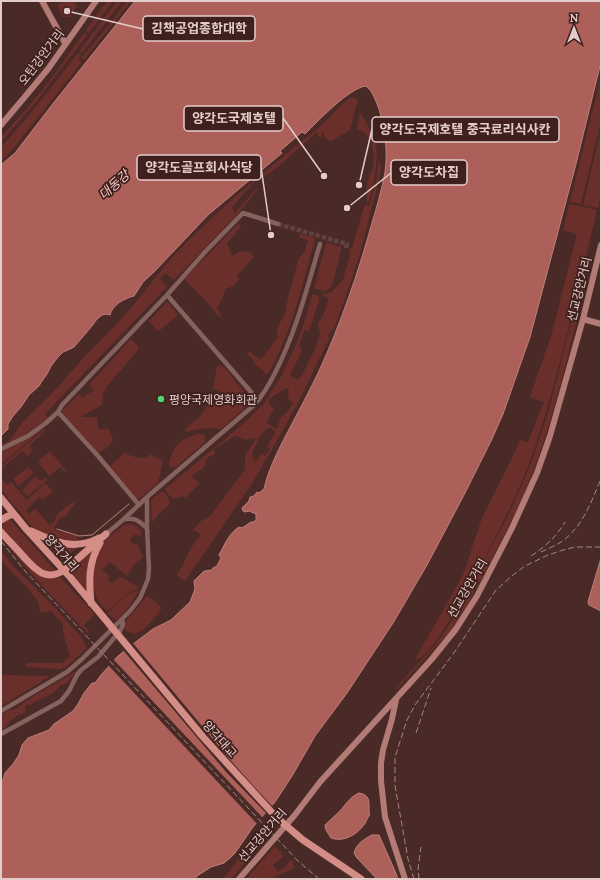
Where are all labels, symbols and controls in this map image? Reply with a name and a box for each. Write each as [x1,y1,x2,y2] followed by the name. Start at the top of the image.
[554,8,594,48] north arrow
[570,11,579,25] text: N
[143,16,255,41] callout: 김책공업종합대학
[151,20,247,37] text: 김책공업종합대학
[15,26,67,88] street label: 오탄강안거리
[184,106,283,131] callout: 양각도국제호텔
[192,110,276,127] text: 양각도국제호텔
[372,117,559,142] callout: 양각도국제호텔 중국료리식사칸
[380,121,550,138] text: 양각도국제호텔 중국료리식사칸
[137,155,261,180] callout: 양각도골프회사식당
[145,159,253,176] text: 양각도골프회사식당
[391,160,467,185] callout: 양각도차집
[399,164,459,181] text: 양각도차집
[95,165,135,203] water label: 대동강
[564,255,594,323] street label: 선교강안거리
[169,392,257,407] place label: 평양국제영화회관
[156,394,166,404] marker: 평양국제영화회관
[42,531,82,575] street label: 양각거리
[444,556,490,620] street label: 선교강안거리
[200,718,240,760] street label: 양각대교
[235,805,289,865] street label: 선교강안거리

